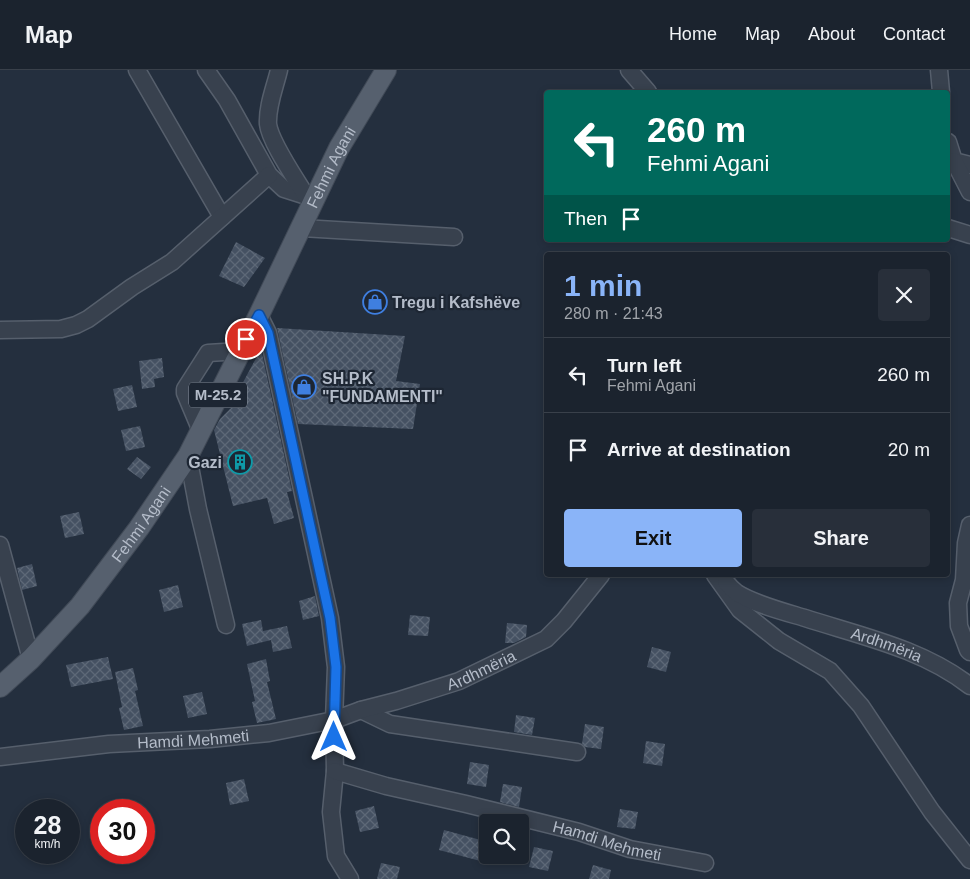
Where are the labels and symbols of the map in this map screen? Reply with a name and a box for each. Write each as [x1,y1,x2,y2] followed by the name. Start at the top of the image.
[304,124,359,211] street label: Fehmi Agani
[362,289,388,315] shop icon: Tregu i Kafshëve
[392,294,520,311] place label: Tregu i Kafshëve
[225,318,267,360] pin
[322,370,443,405] place label: SH.P.K "FUNDAMENTI"
[291,374,317,400] shop icon: SH.P.K "FUNDAMENTI"
[189,382,247,408] road number: M-25.2
[227,449,253,475] building icon: Gazi
[188,454,222,471] place label: Gazi
[108,483,174,566] street label: Fehmi Agani
[849,625,925,665] street label: Ardhmëria
[445,647,518,693] street label: Ardhmëria
[307,710,359,762] position arrow
[137,727,250,752] street label: Hamdi Mehmeti
[90,799,155,864] speed limit sign: 30
[551,818,663,864] street label: Hamdi Mehmeti

